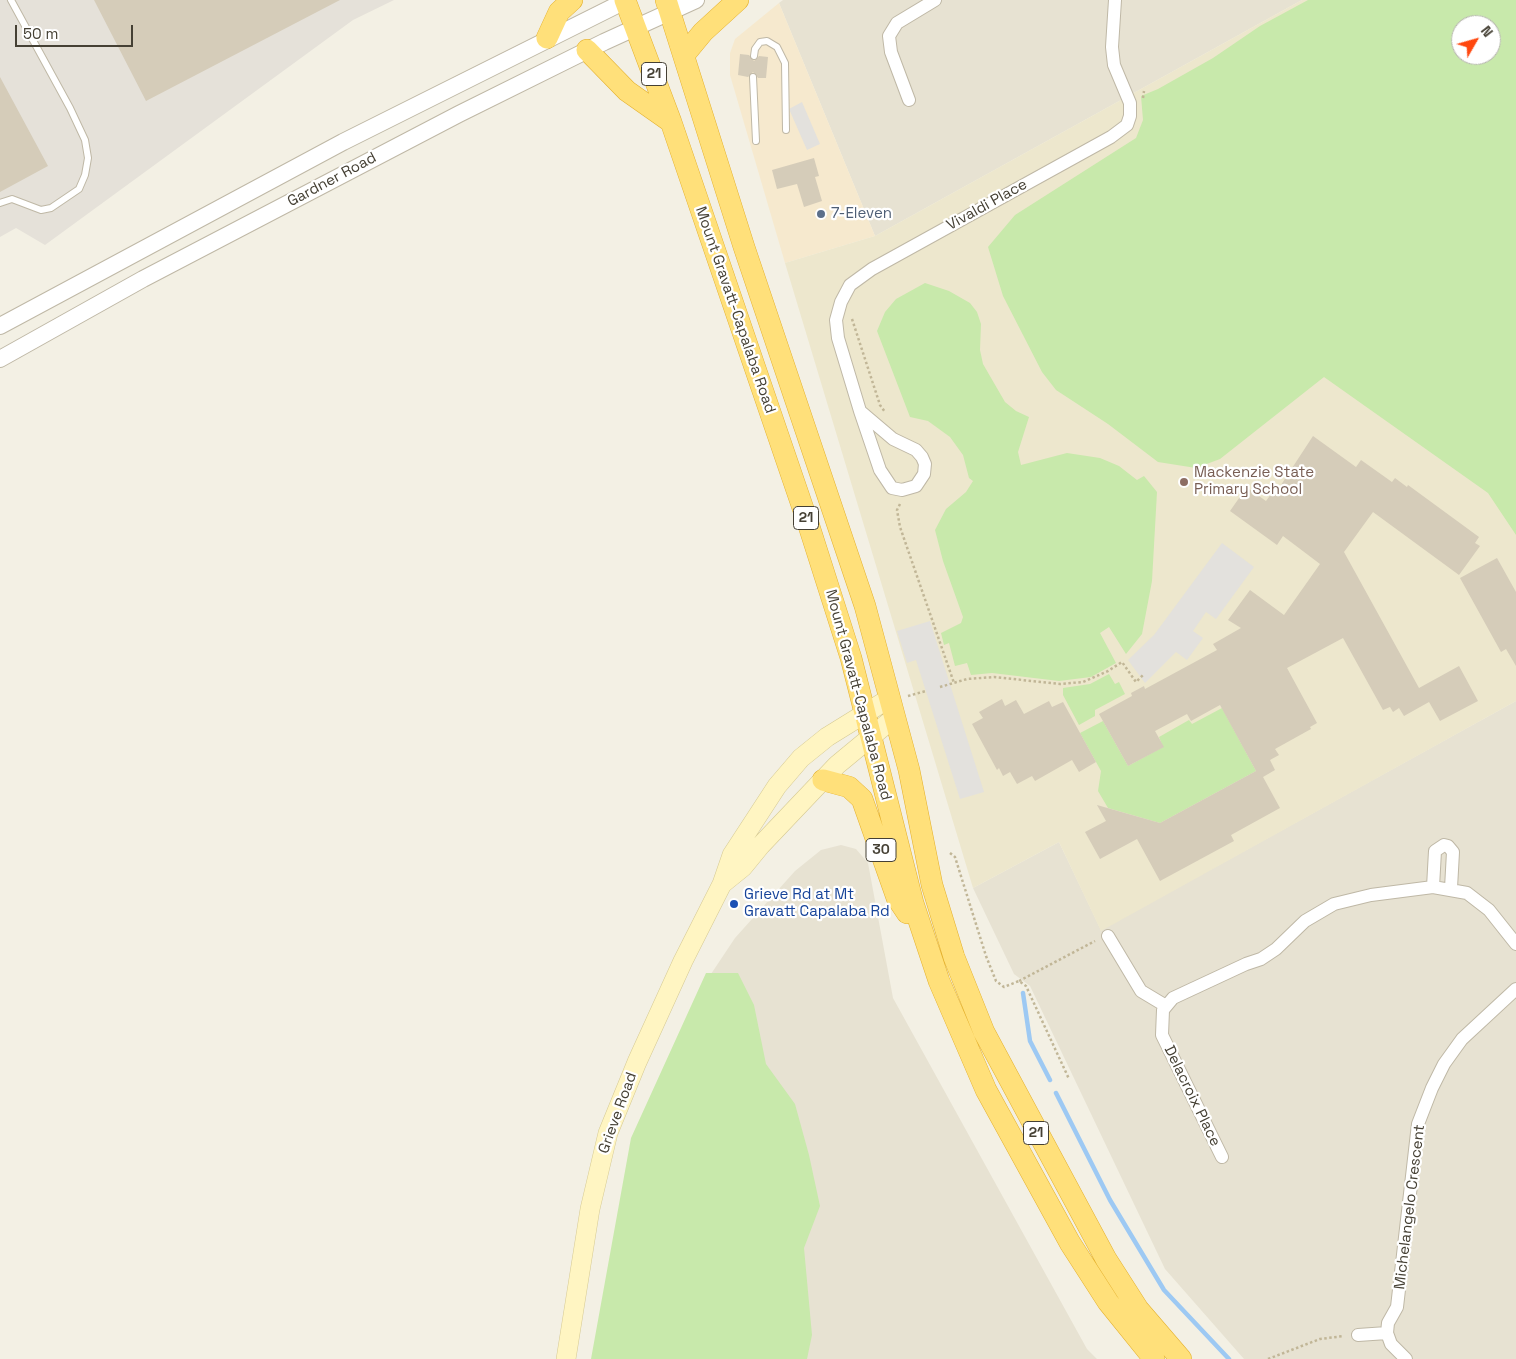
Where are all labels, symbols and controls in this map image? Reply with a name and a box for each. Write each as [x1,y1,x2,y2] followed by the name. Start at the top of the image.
[18,15,135,47] scale bar
[1451,15,1501,65] north arrow
[1477,22,1497,41] text: N
[23,24,58,43] text: 50 m
[642,62,666,86] road number: 21
[285,149,379,211] street label: Gardner Road
[944,175,1030,235] street label: Vivaldi Place
[691,204,779,416] street label: Mount Gravatt-Capalaba Road
[831,205,892,223] place label: 7-Eleven
[815,208,827,220] marker: 7-Eleven
[1194,464,1314,499] place label: Mackenzie State Primary School
[1178,476,1190,488] marker: Mackenzie State Primary School
[794,506,818,530] road number: 21
[821,588,895,802] street label: Mount Gravatt-Capalaba Road
[866,838,896,862] road number: 30
[744,886,890,921] place label: Grieve Rd at Mt Gravatt Capalaba Rd
[728,898,740,910] marker: Grieve Rd at Mt Gravatt Capalaba Rd
[1160,1043,1224,1149] street label: Delacroix Place
[595,1070,641,1156] street label: Grieve Road
[1024,1122,1048,1144] road number: 21
[1391,1124,1429,1290] street label: Michelangelo Crescent

